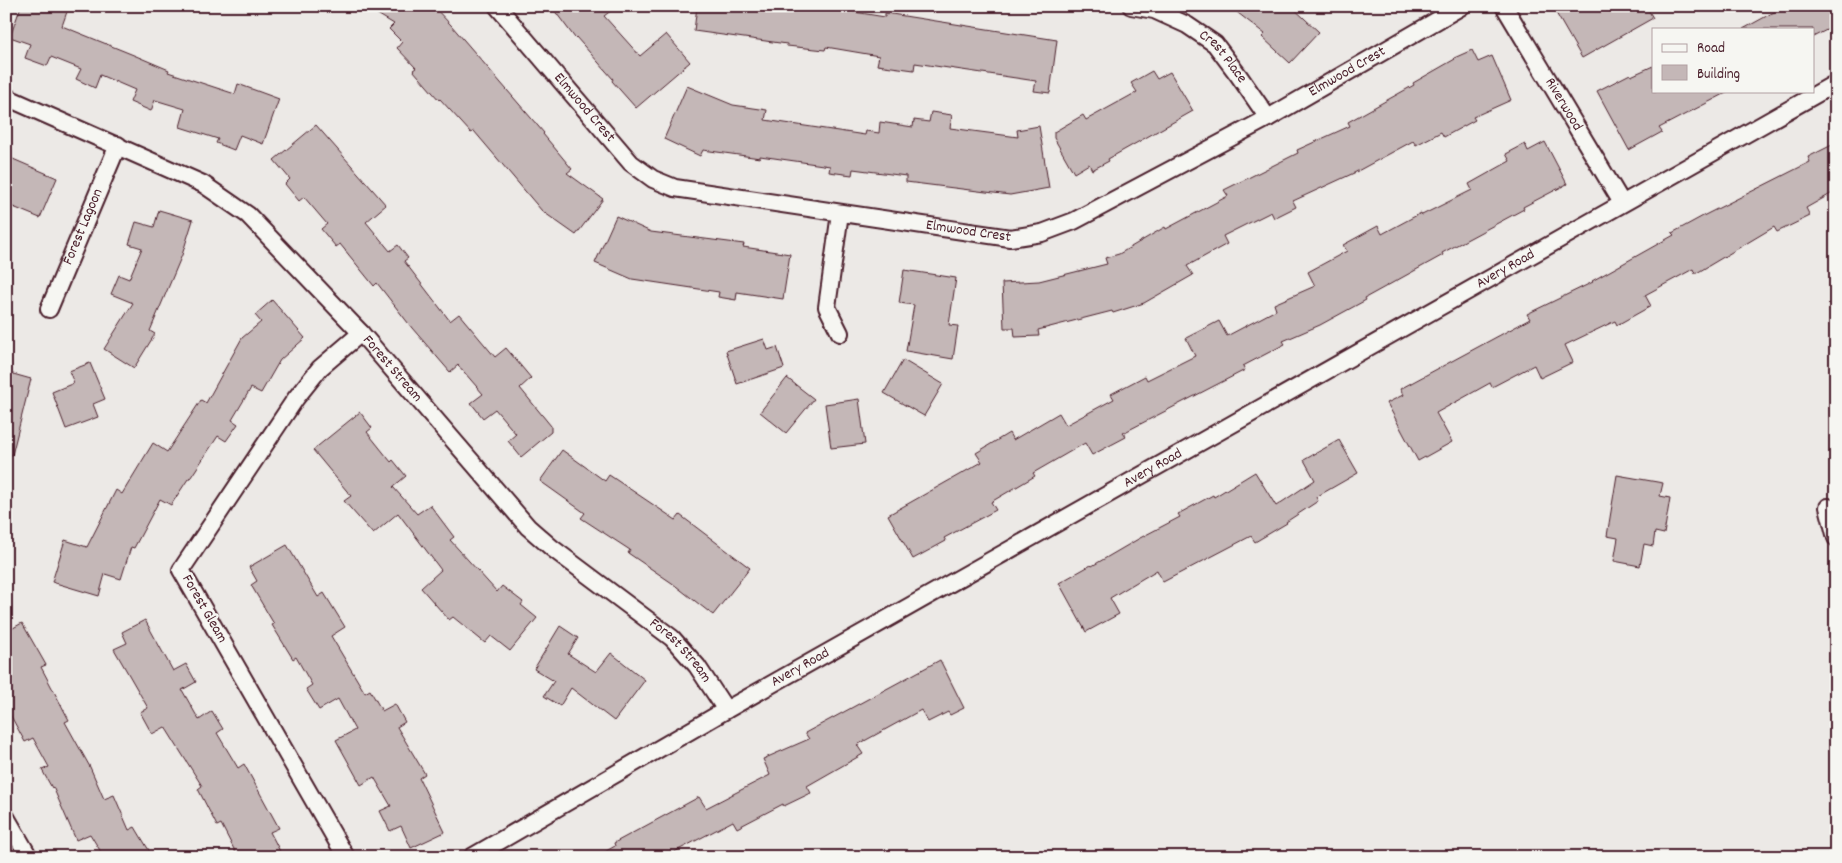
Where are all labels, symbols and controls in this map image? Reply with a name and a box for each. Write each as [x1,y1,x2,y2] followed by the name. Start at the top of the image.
[1194,25,1252,88] street label: Crest Place
[1652,28,1814,92] legend
[1697,38,1725,60] text: Road
[1305,41,1390,103] street label: Elmwood Crest
[1697,64,1740,86] text: Building
[548,68,620,148] street label: Elmwood Crest
[1539,74,1588,135] street label: Riverwood
[58,185,109,269] street label: Forest Lagoon
[924,215,1013,249] street label: Elmwood Crest
[1472,244,1539,295] street label: Avery Road
[357,331,427,408] street label: Forest Stream
[1120,443,1186,494] street label: Avery Road
[175,571,233,647] street label: Forest Gleam
[644,613,716,688] street label: Forest Stream
[767,643,834,693] street label: Avery Road

